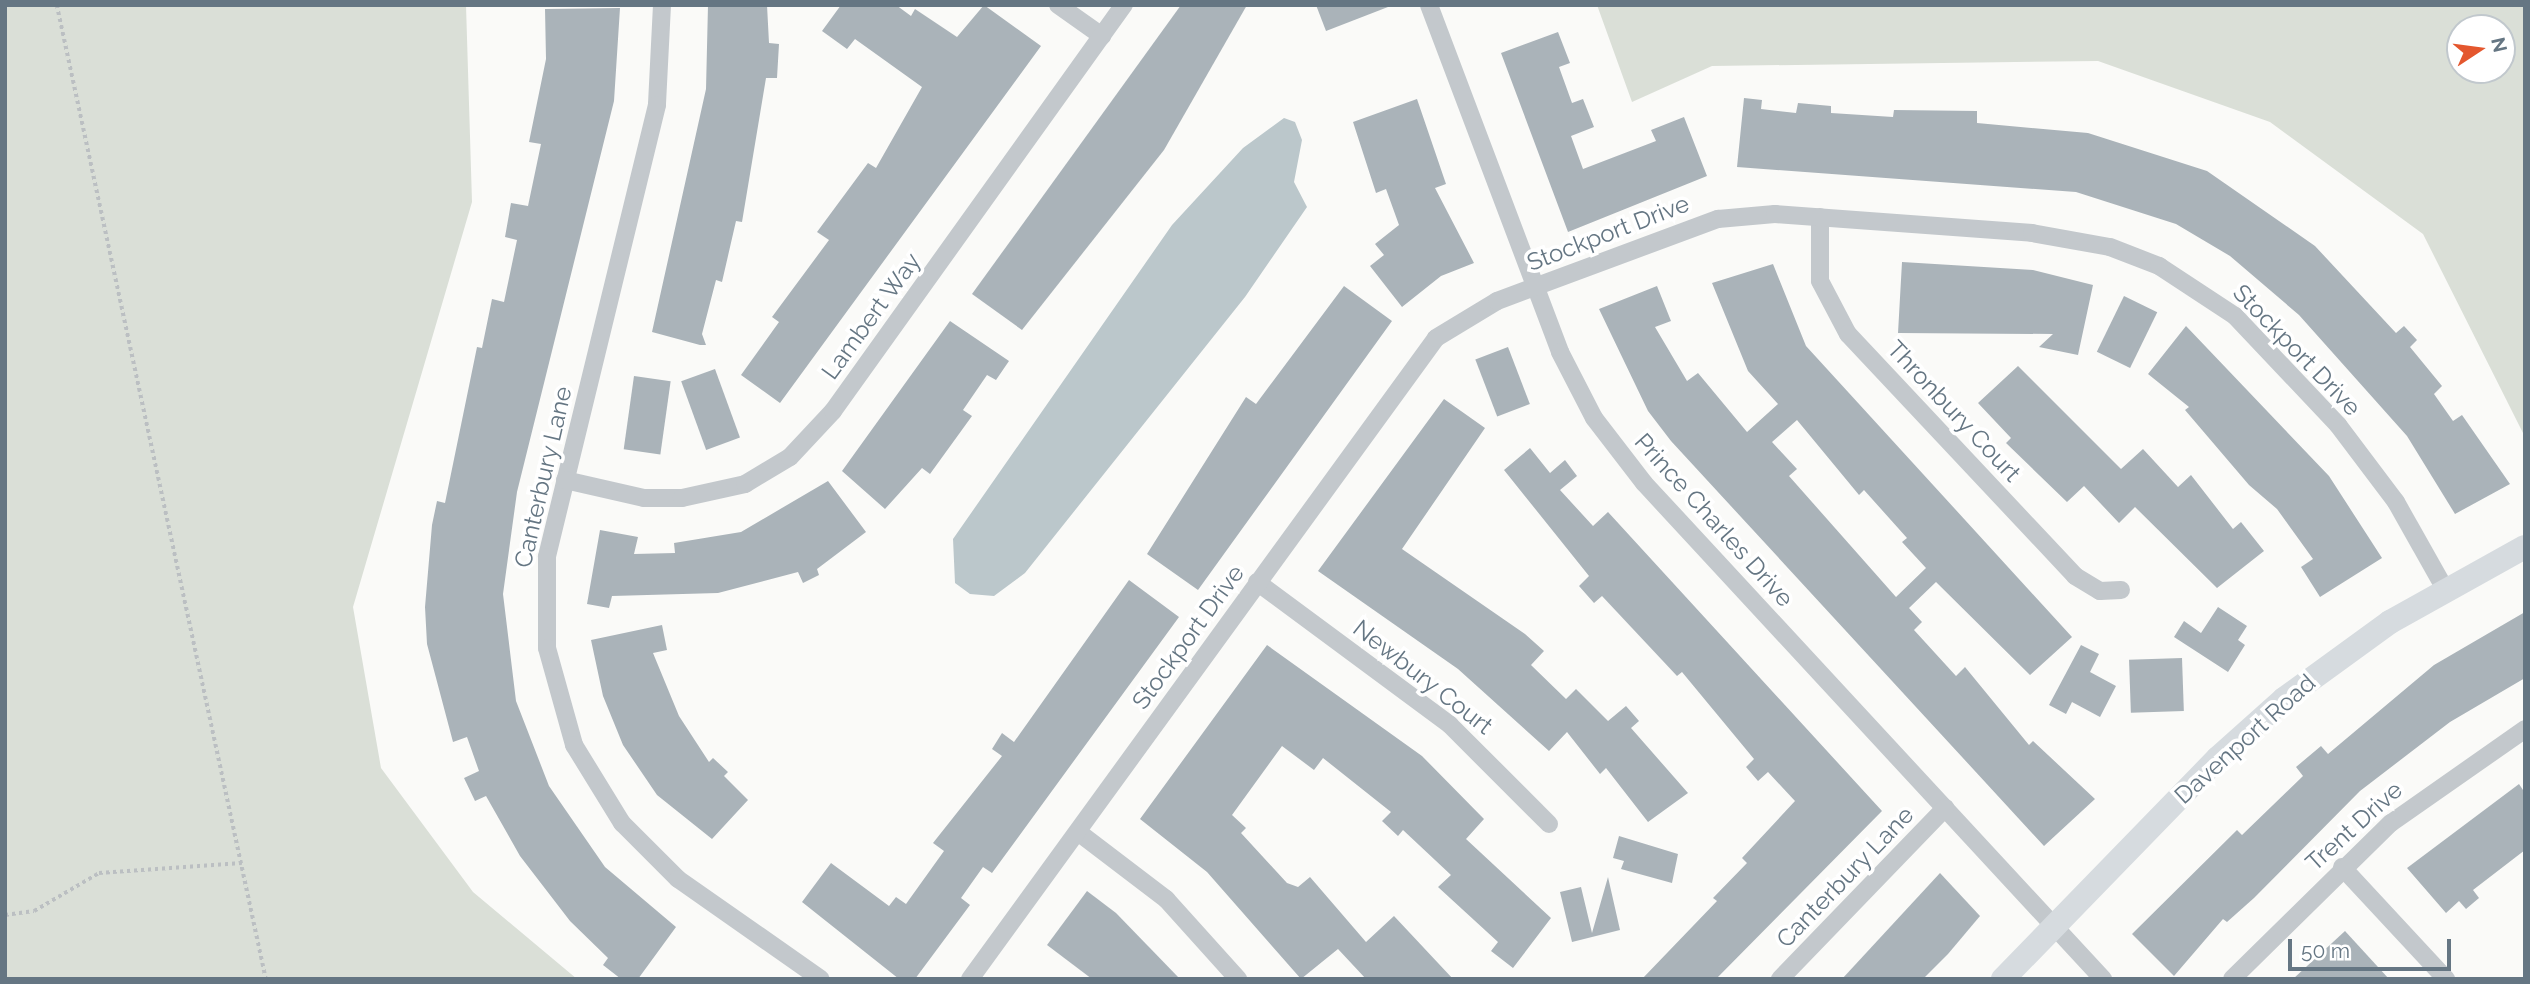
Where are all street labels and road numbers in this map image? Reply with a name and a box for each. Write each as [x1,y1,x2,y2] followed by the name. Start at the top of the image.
[1523,189,1693,277] street label: Stockport Drive
[815,247,927,385] street label: Lambert Way
[2227,278,2367,422] street label: Stockport Drive
[1881,334,2027,488] street label: Thronbury Court
[508,383,578,571] street label: Canterbury Lane
[1629,427,1799,613] street label: Prince Charles Drive
[1126,559,1250,715] street label: Stockport Drive
[1347,613,1499,741] street label: Newbury Court
[2169,668,2321,810] street label: Davenport Road
[2300,775,2408,877] street label: Trent Drive
[1770,800,1920,954] street label: Canterbury Lane

